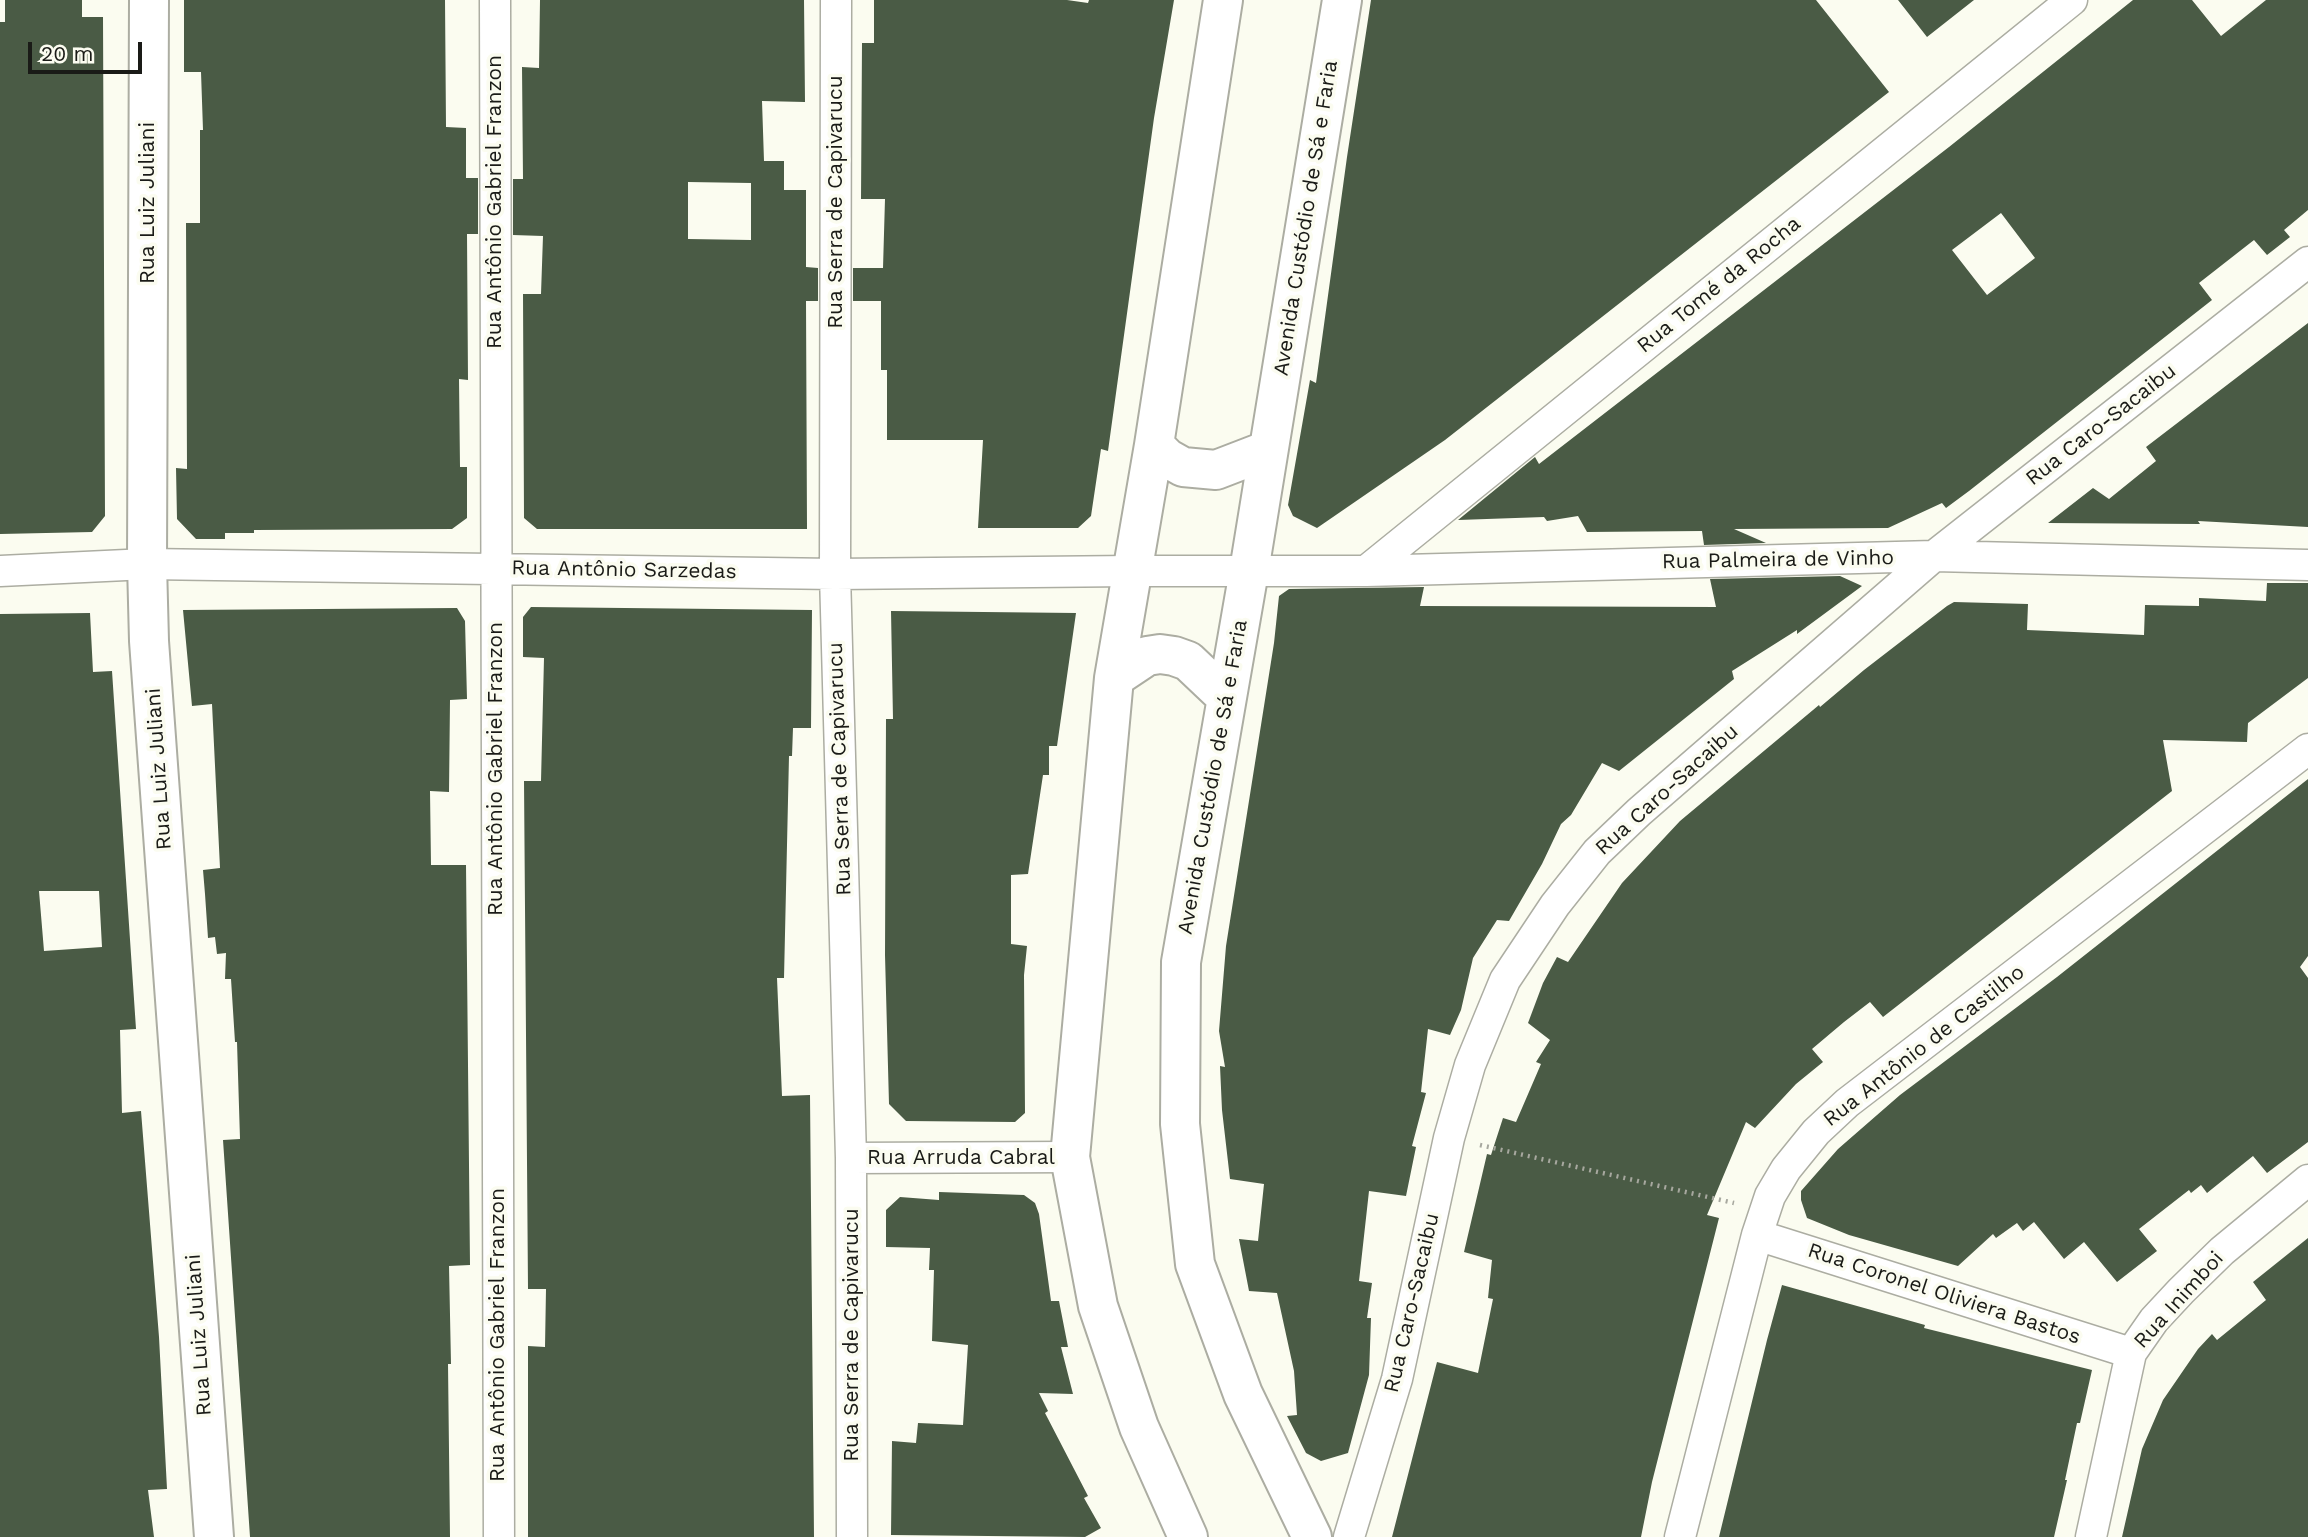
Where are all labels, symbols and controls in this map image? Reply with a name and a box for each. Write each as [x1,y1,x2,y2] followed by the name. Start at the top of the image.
[32,28,145,72] scale bar
[41,41,93,66] text: 20 m
[482,55,508,349] street label: Rua Antônio Gabriel Franzon
[1269,58,1343,378] street label: Avenida Custódio de Sá e Faria
[823,75,849,329] street label: Rua Serra de Capivarucu
[135,122,161,284] street label: Rua Luiz Juliani
[1632,211,1806,359] street label: Rua Tomé da Rocha
[2021,359,2181,491] street label: Rua Caro-Sacaibu
[1662,545,1894,575] street label: Rua Palmeira de Vinho
[511,555,737,585] street label: Rua Antônio Sarzedas
[1173,618,1253,936] street label: Avenida Custódio de Sá e Faria
[483,622,509,916] street label: Rua Antônio Gabriel Franzon
[823,642,857,896] street label: Rua Serra de Capivarucu
[141,687,177,851] street label: Rua Luiz Juliani
[1590,719,1744,861] street label: Rua Caro-Sacaibu
[1818,960,2030,1132] street label: Rua Antônio de Castilho
[867,1145,1055,1171] street label: Rua Arruda Cabral
[485,1188,511,1482] street label: Rua Antônio Gabriel Franzon
[839,1208,865,1462] street label: Rua Serra de Capivarucu
[1379,1211,1445,1395] street label: Rua Caro-Sacaibu
[1805,1238,2083,1350] street label: Rua Coronel Oliviera Bastos
[2129,1246,2229,1354] street label: Rua Inimboi
[181,1253,217,1417] street label: Rua Luiz Juliani

